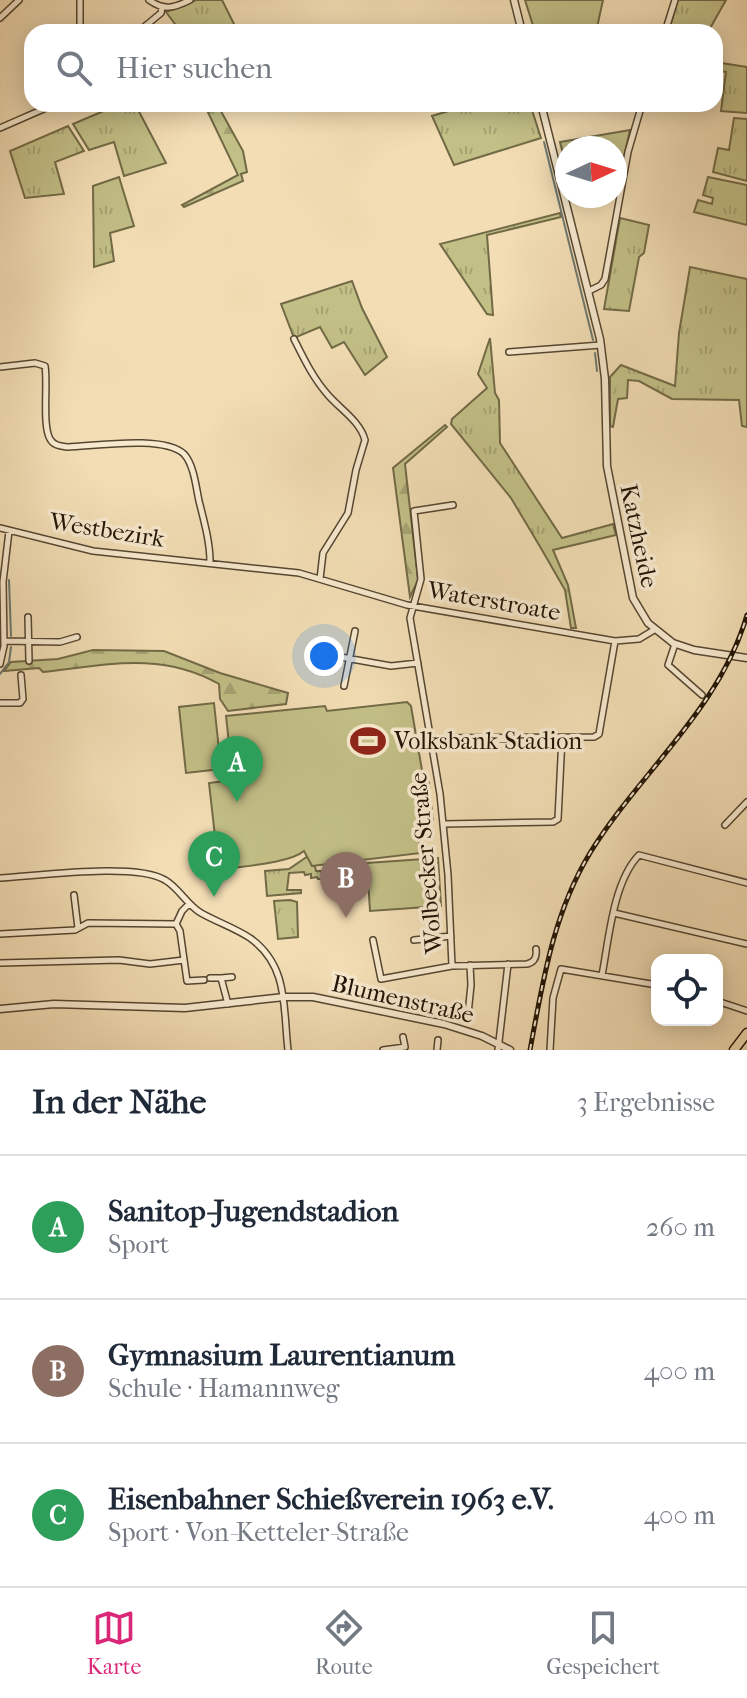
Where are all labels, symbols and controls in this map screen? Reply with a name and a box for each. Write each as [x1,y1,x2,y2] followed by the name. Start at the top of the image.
[24,24,723,112] search box
[52,46,96,90] icon: search
[116,51,272,86] text: Hier suchen
[555,136,627,208] north arrow
[614,482,664,590] street label: Katzheide
[47,507,167,553] street label: Westbezirk
[424,575,563,627] street label: Waterstroate
[304,636,344,676] your location
[349,722,387,760] sports icon: Volksbank-Stadion
[393,727,582,755] place label: Volksbank-Stadion
[211,736,263,802] pin: A
[404,771,448,956] street label: Wolbecker Straße
[188,831,240,897] pin: C
[320,852,372,918] pin: B
[651,954,723,1026] map controls
[651,954,723,1026] button: locate
[329,969,477,1029] street label: Blumenstraße
[32,1082,206,1122] text: In der Nähe
[577,1087,715,1118] text: 3 Ergebnisse
[108,1194,399,1229] text: Sanitop-Jugendstadion
[50,1212,66,1243] text: A
[646,1212,715,1243] text: 260 m
[108,1229,169,1260] text: Sport
[108,1338,455,1373] text: Gymnasium Laurentianum
[50,1356,66,1387] text: B
[644,1356,715,1387] text: 400 m
[108,1373,340,1404] text: Schule · Hamannweg
[108,1482,554,1517] text: Eisenbahner Schießverein 1963 e.V.
[49,1500,67,1531] text: C
[644,1500,715,1531] text: 400 m
[108,1517,409,1548] text: Sport · Von-Ketteler-Straße
[87,1606,141,1680] tab: Karte
[315,1606,373,1680] tab: Route
[546,1606,660,1680] tab: Gespeichert

